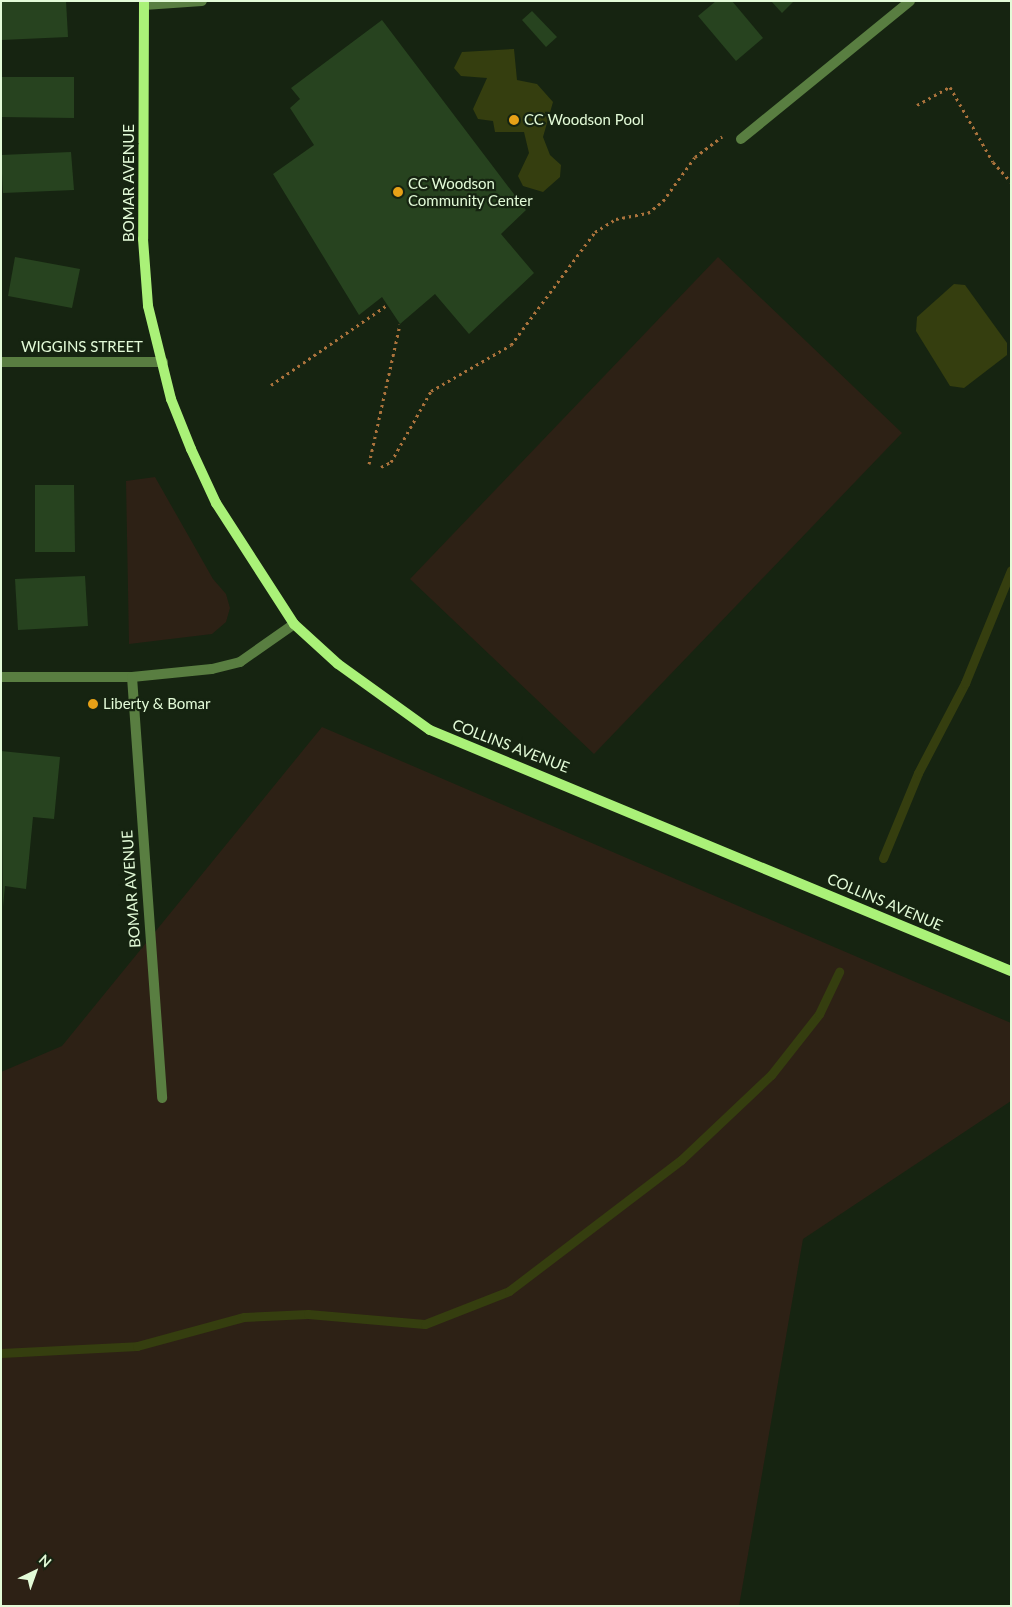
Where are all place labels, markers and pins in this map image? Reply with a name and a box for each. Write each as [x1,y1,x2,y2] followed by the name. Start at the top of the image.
[524,111,644,129] place label: CC Woodson Pool
[508,114,520,126] marker: CC Woodson Pool
[408,174,533,209] place label: CC Woodson Community Center
[392,186,404,198] marker: CC Woodson Community Center
[103,695,211,713] place label: Liberty & Bomar
[87,698,99,710] marker: Liberty & Bomar

